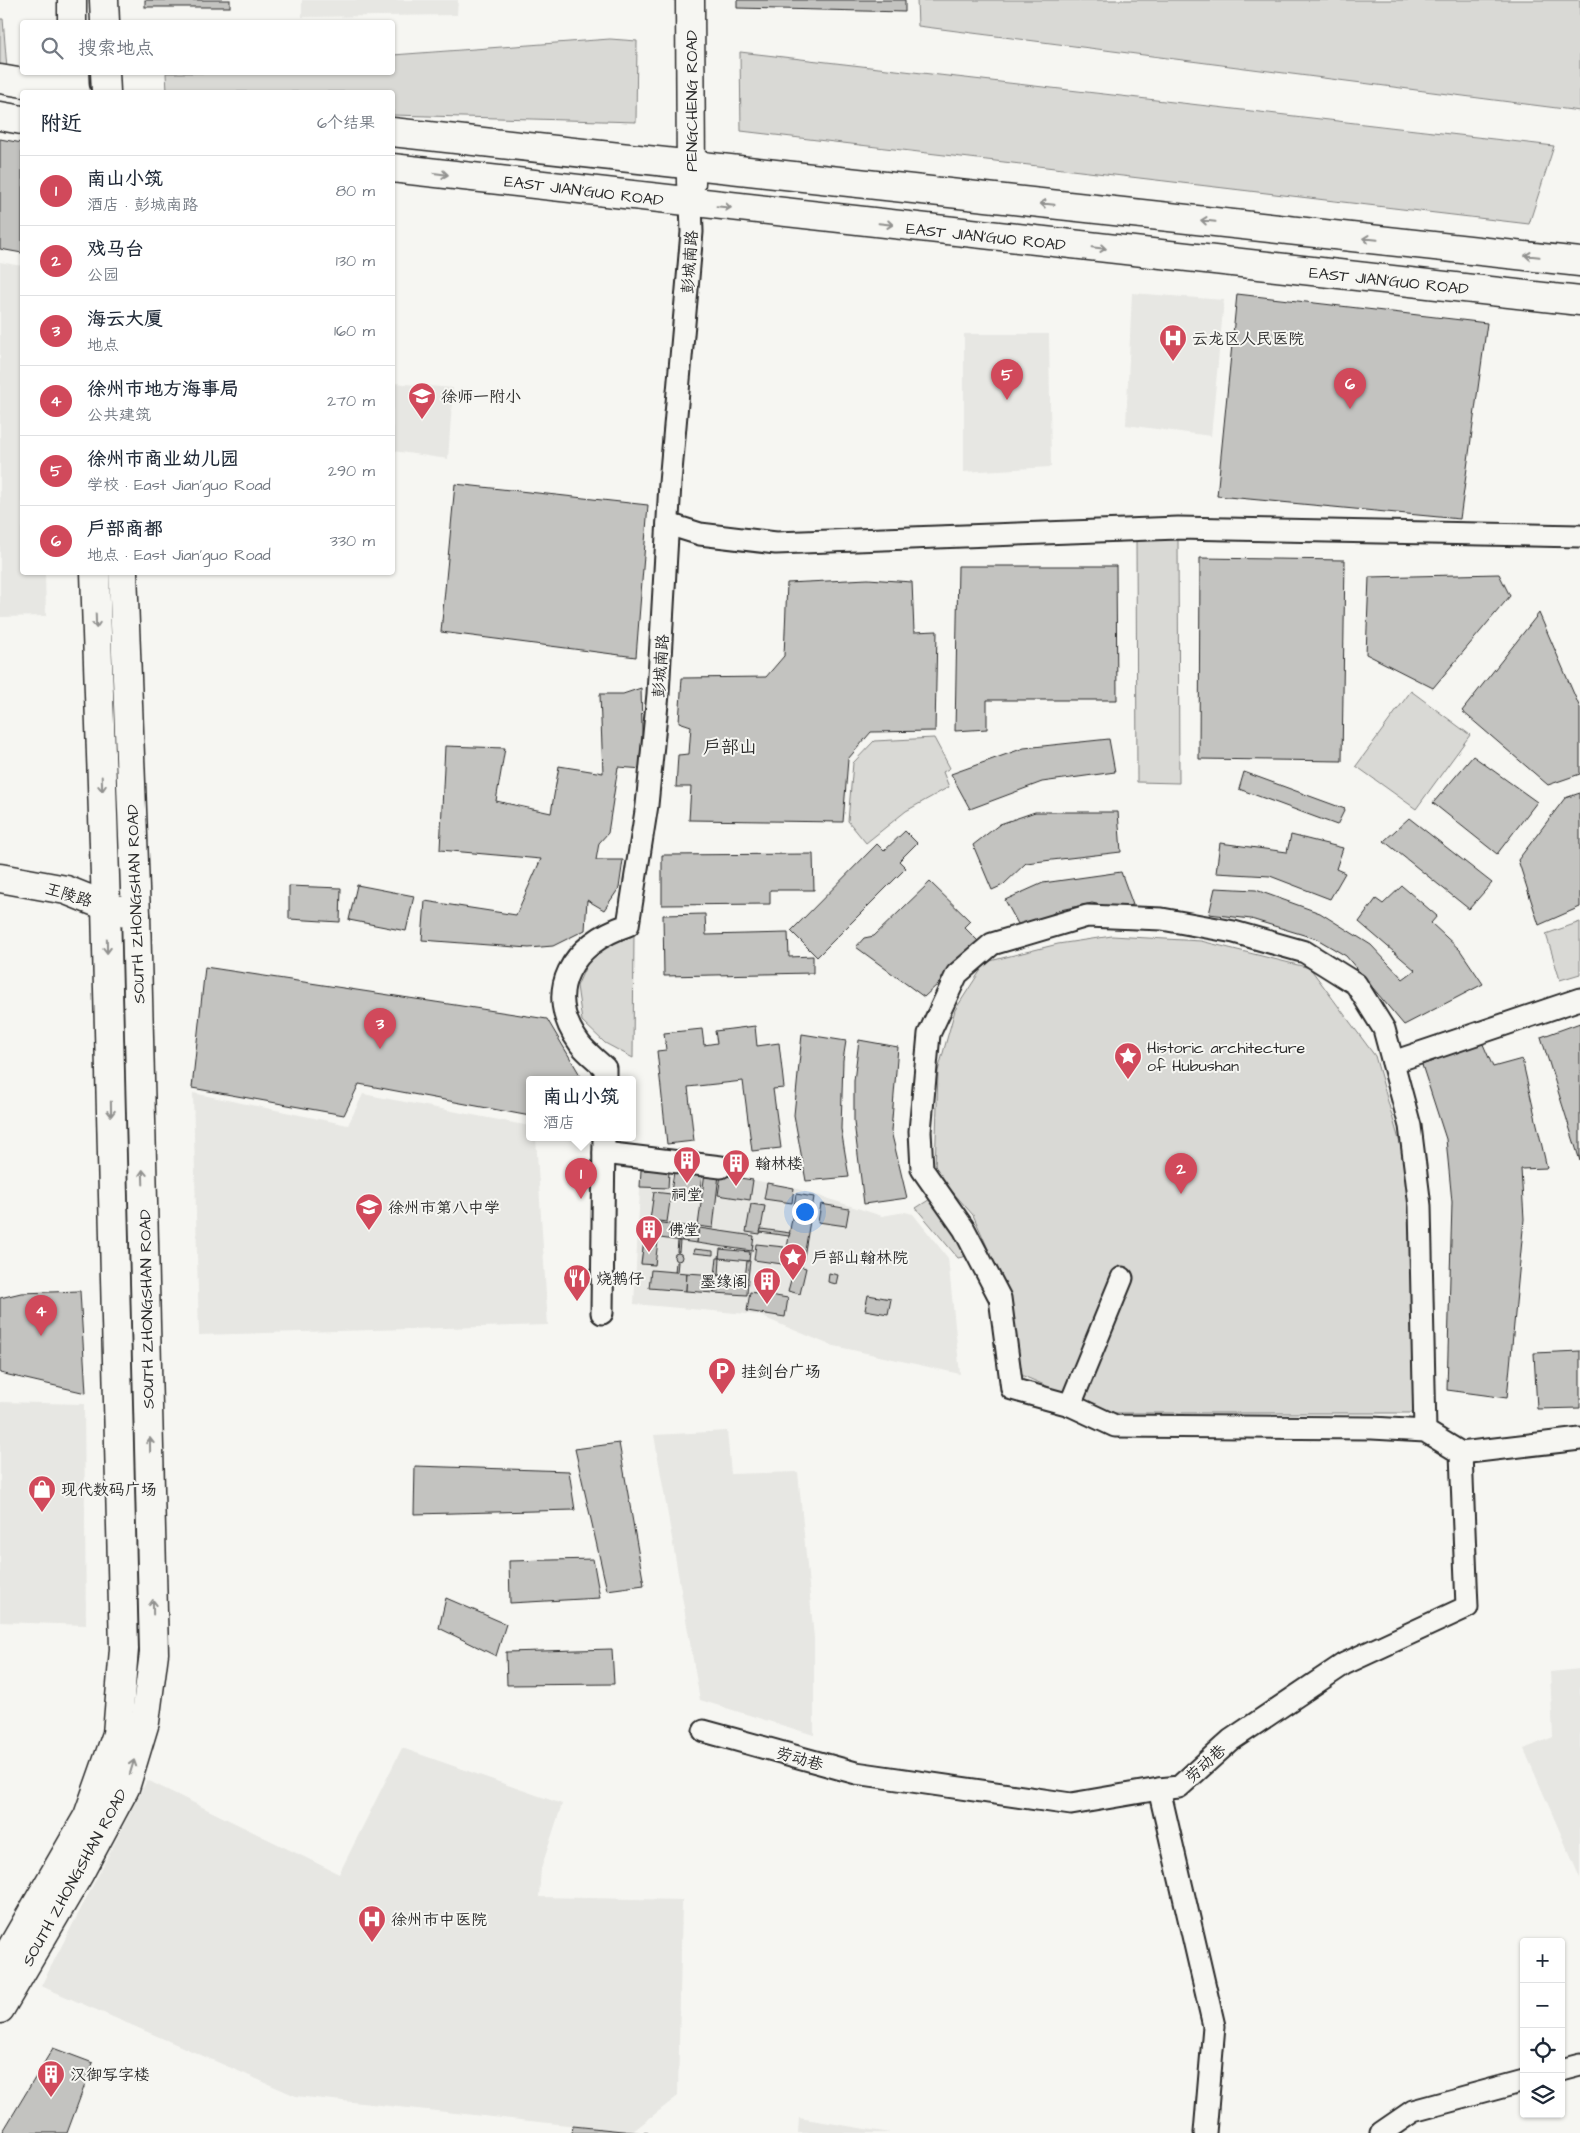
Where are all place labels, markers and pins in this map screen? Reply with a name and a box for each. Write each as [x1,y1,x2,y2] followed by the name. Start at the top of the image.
[1158,323,1188,362] hospital icon: 云龙区人民医院
[1192,328,1304,350] place label: 云龙区人民医院
[991,359,1023,400] pin: 5
[1334,368,1366,409] pin: 6
[407,381,437,420] school or university icon: 徐师一附小
[441,386,521,408] place label: 徐师一附小
[364,1008,396,1049] pin: 3
[1147,1037,1306,1077] place label: Historic architecture of Hubushan
[1113,1041,1143,1080] place icon: Historic architecture of Hubushan
[672,1145,702,1184] building icon: 祠堂
[721,1148,751,1187] building icon: 翰林楼
[755,1153,803,1175] place label: 翰林楼
[1165,1153,1197,1194] pin: 2
[565,1158,597,1199] pin: 1
[671,1184,703,1206] place label: 祠堂
[354,1192,384,1231] school or university icon: 徐州市第八中学
[388,1197,500,1219] place label: 徐州市第八中学
[634,1214,664,1253] building icon: 佛堂
[668,1219,700,1241] place label: 佛堂
[778,1242,808,1281] place icon: 户部山翰林院
[812,1247,908,1269] place label: 户部山翰林院
[562,1263,592,1302] restaurant icon: 烧鹅仔
[752,1266,782,1305] building icon: 墨缘阁
[596,1268,644,1290] place label: 烧鹅仔
[700,1271,748,1293] place label: 墨缘阁
[25,1295,57,1336] pin: 4
[707,1356,737,1395] parking icon: 挂剑台广场
[741,1361,821,1383] place label: 挂剑台广场
[27,1474,57,1513] shop icon: 现代数码广场
[61,1479,157,1501] place label: 现代数码广场
[357,1904,387,1943] hospital icon: 徐州市中医院
[391,1909,487,1931] place label: 徐州市中医院
[36,2059,66,2098] building icon: 汉御写字楼
[70,2064,150,2086] place label: 汉御写字楼

